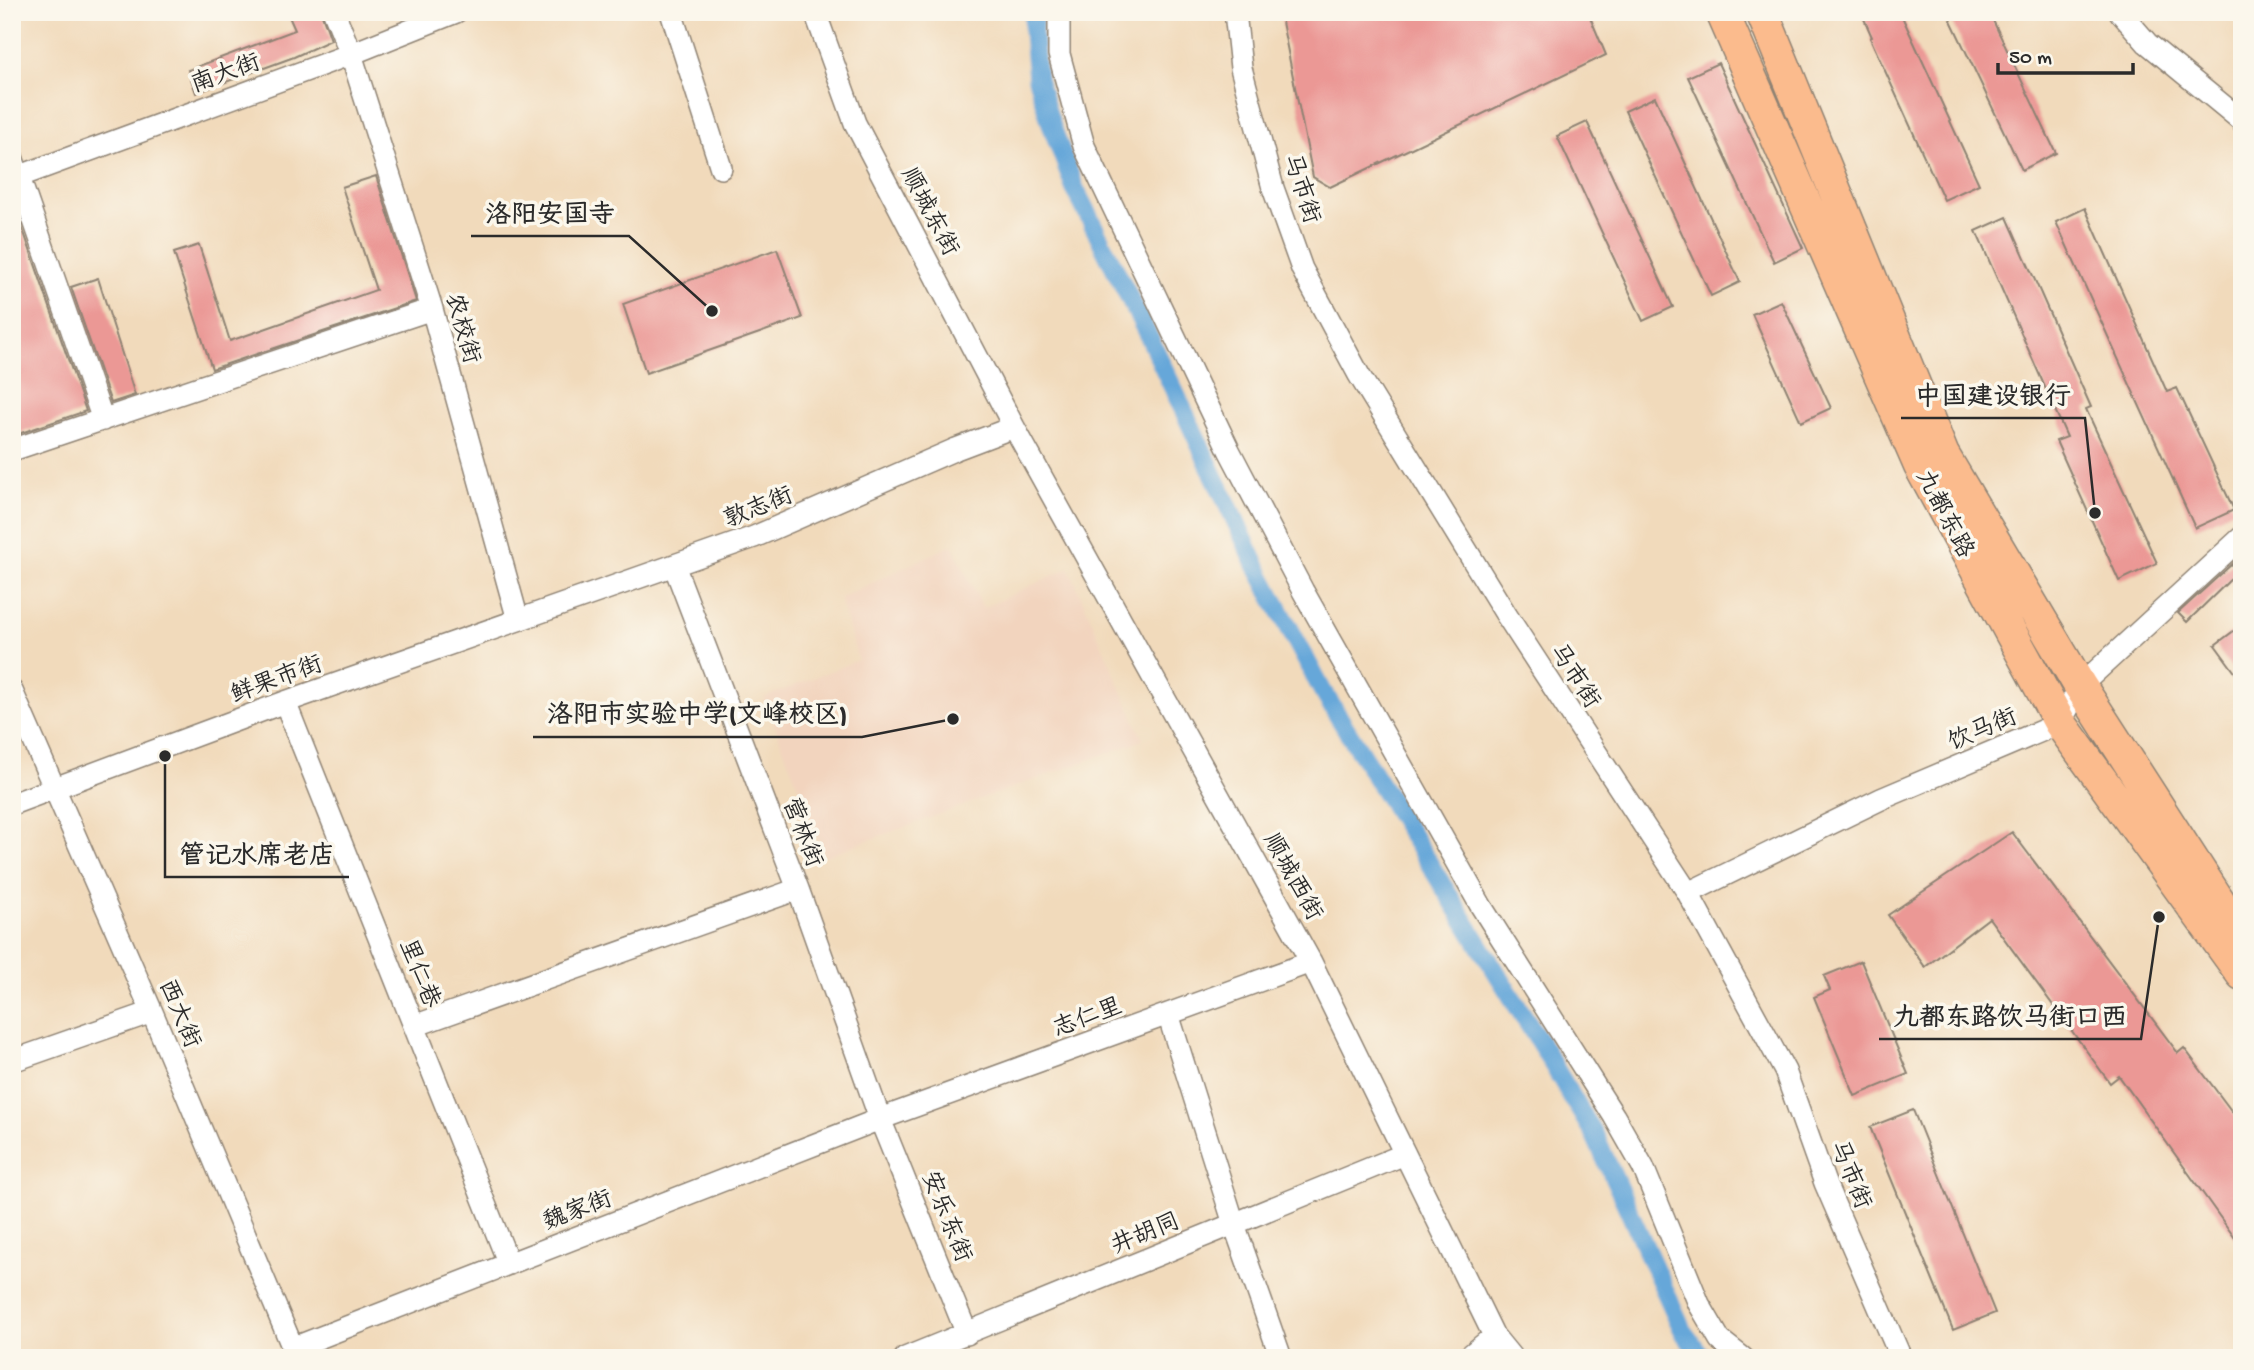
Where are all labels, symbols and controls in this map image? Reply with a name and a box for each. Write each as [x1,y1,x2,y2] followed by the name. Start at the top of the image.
[1998,32,2133,76] scale bar
[2009,47,2052,72] text: 50 m
[187,48,265,101] street label: 南大街
[1275,150,1326,228] street label: 马市街
[893,163,964,262] street label: 顺城东街
[471,189,629,236] callout: 洛阳安国寺
[485,200,615,233] text: 洛阳安国寺
[437,290,485,368] street label: 农校街
[1901,371,2085,418] callout: 中国建设银行
[1915,382,2071,415] text: 中国建设银行
[1908,465,1980,564] street label: 九都东路
[720,481,798,536] street label: 敦志街
[1541,638,1606,715] street label: 马市街
[227,650,327,711] street label: 鲜果市街
[533,690,862,737] callout: 洛阳市实验中学(文峰校区)
[547,700,847,733] text: 洛阳市实验中学(文峰校区)
[1944,703,2022,759] street label: 饮马街
[774,794,828,872] street label: 营林街
[1255,828,1328,927] street label: 顺城西街
[165,830,349,877] callout: 管记水席老店
[179,841,335,874] text: 管记水席老店
[391,935,446,1013] street label: 里仁巷
[150,976,205,1053] street label: 西大街
[1049,992,1127,1045] street label: 志仁里
[1879,992,2141,1039] callout: 九都东路饮马街口西
[1893,1003,2127,1036] text: 九都东路饮马街口西
[1822,1136,1877,1214] street label: 马市街
[913,1167,977,1267] street label: 安乐东街
[539,1185,617,1239] street label: 魏家街
[1107,1207,1185,1262] street label: 井胡同

